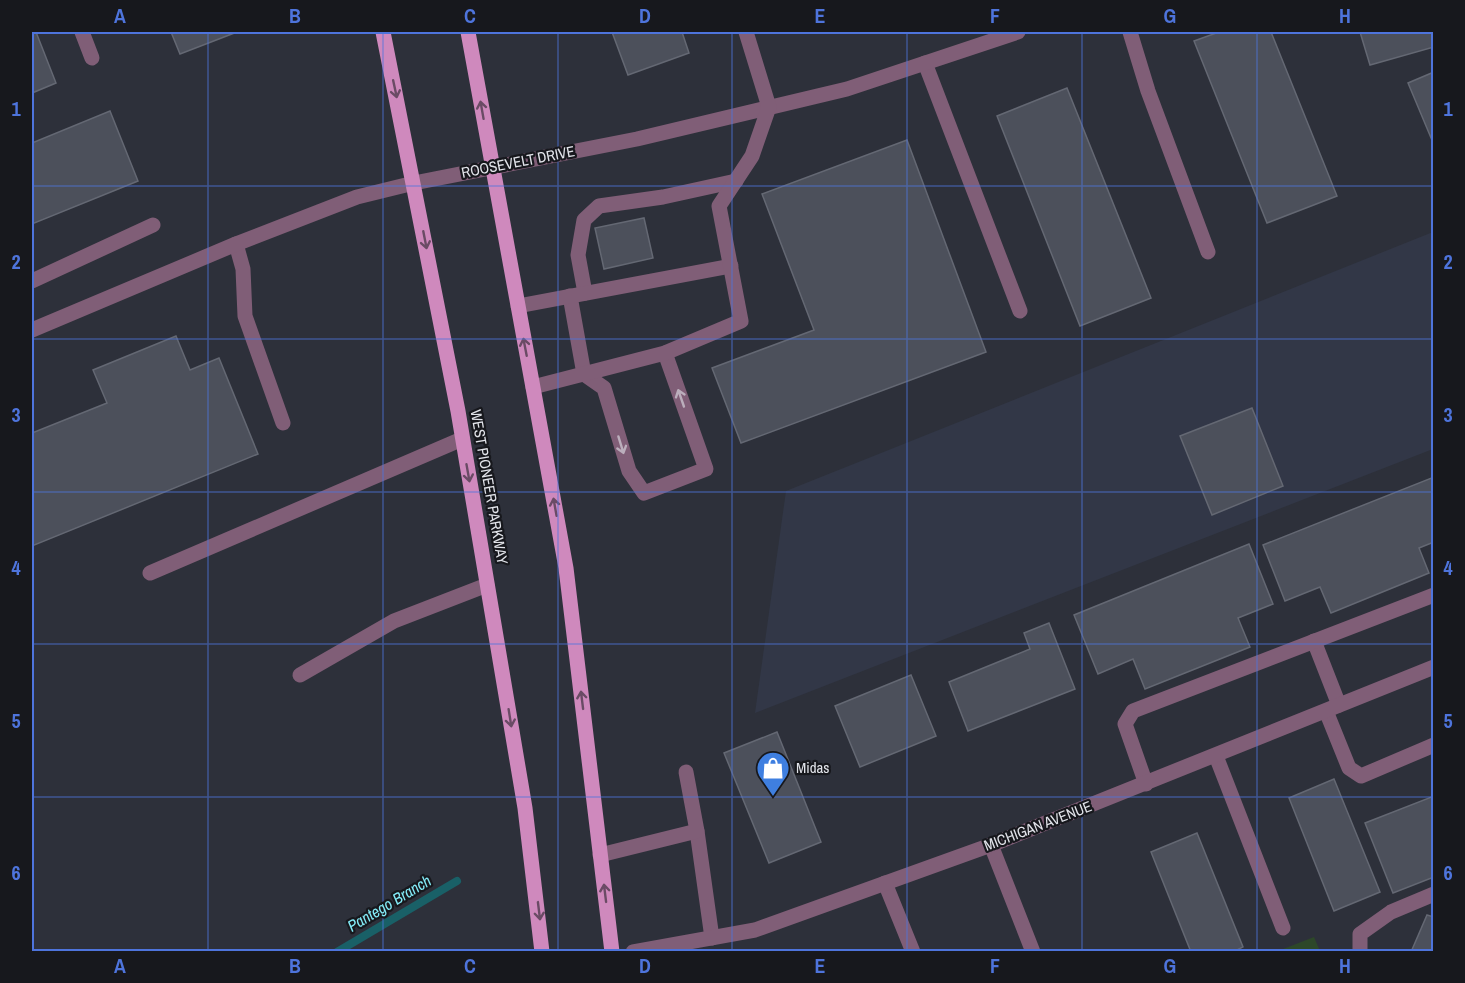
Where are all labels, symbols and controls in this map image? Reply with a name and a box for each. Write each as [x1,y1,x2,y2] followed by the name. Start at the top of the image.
[114,2,126,29] text: A
[289,2,301,29] text: B
[464,2,476,29] text: C
[639,2,651,29] text: D
[815,2,826,29] text: E
[990,2,1000,29] text: F
[1164,2,1176,29] text: G
[1339,2,1351,29] text: H
[390,79,401,98] one-way arrow
[11,95,21,122] text: 1
[1443,95,1453,122] text: 1
[476,100,487,120] one-way arrow
[459,140,576,183] street label: ROOSEVELT DRIVE
[420,230,431,249] one-way arrow
[11,248,21,275] text: 2
[1443,248,1453,275] text: 2
[520,338,531,357] one-way arrow
[675,389,686,408] one-way arrow
[11,401,21,428] text: 3
[1443,401,1453,428] text: 3
[466,408,514,567] street label: WEST PIONEER PARKWAY
[616,435,627,454] one-way arrow
[463,463,474,482] one-way arrow
[549,497,560,517] one-way arrow
[11,554,21,581] text: 4
[1443,554,1453,581] text: 4
[576,690,587,710] one-way arrow
[11,707,21,734] text: 5
[1443,707,1453,734] text: 5
[504,708,515,728] one-way arrow
[755,750,791,797] shop icon: Midas
[796,757,830,778] place label: Midas
[981,795,1095,856] street label: MICHIGAN AVENUE
[11,859,21,886] text: 6
[1443,859,1453,886] text: 6
[343,869,435,937] water label: Pantego Branch
[599,884,610,904] one-way arrow
[533,901,544,921] one-way arrow
[114,952,126,979] text: A
[289,952,301,979] text: B
[464,952,476,979] text: C
[639,952,651,979] text: D
[815,952,826,979] text: E
[990,952,1000,979] text: F
[1164,952,1176,979] text: G
[1339,952,1351,979] text: H

